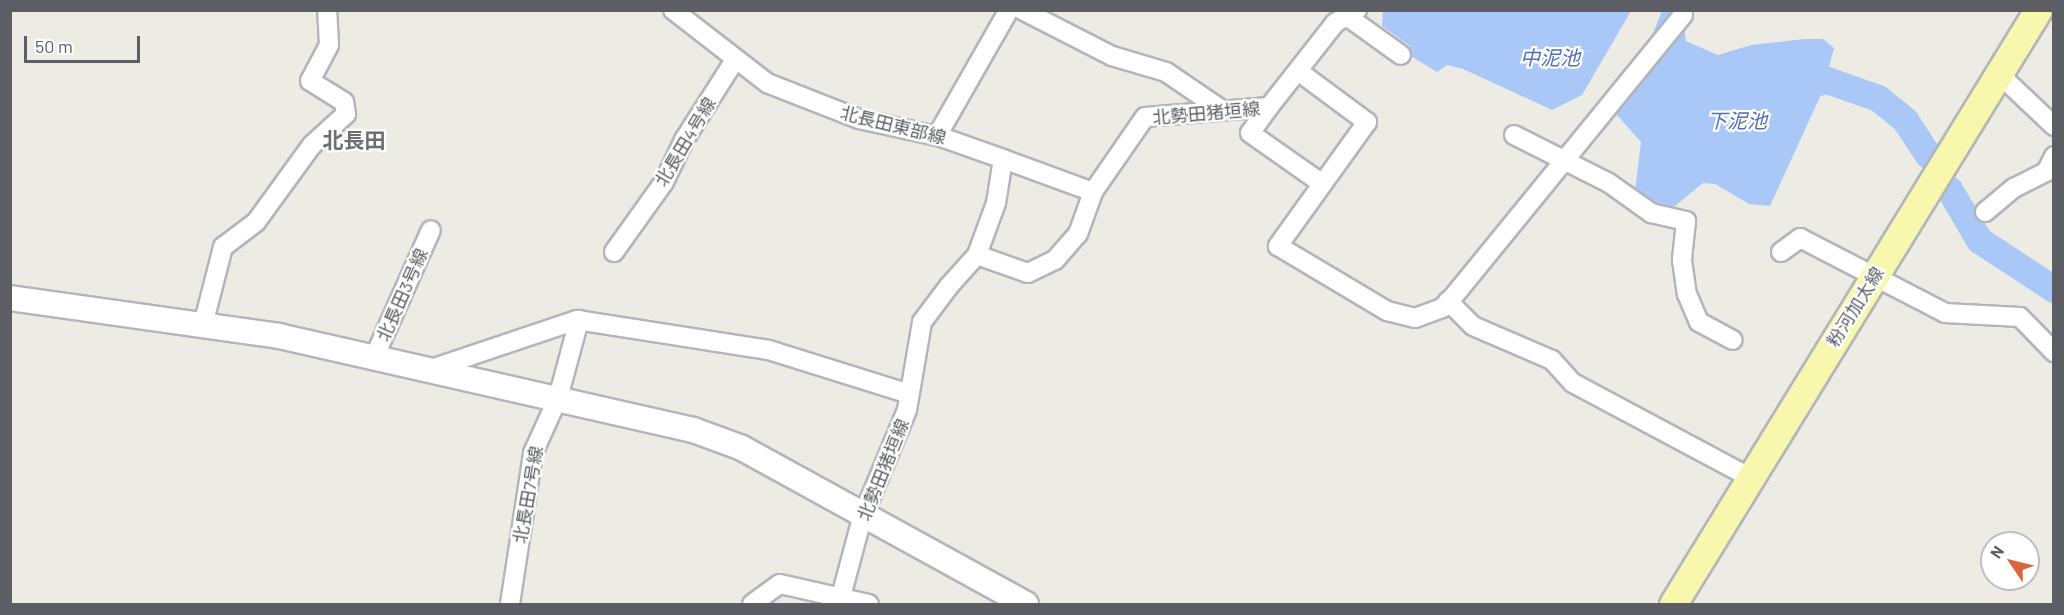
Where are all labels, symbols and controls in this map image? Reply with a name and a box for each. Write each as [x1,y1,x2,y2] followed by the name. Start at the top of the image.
[27,24,142,62] scale bar
[35,35,73,57] text: 50 m
[1520,45,1580,69] water label: 中泥池
[650,94,720,190] street label: 北長田4号線
[1151,98,1261,128] street label: 北勢田猪垣線
[838,101,948,149] street label: 北長田東部線
[1707,108,1767,132] water label: 下泥池
[323,127,385,153] district label: 北長田
[372,245,432,345] street label: 北長田3号線
[1822,263,1888,351] street label: 粉河加太線
[853,416,913,524] street label: 北勢田猪垣線
[509,445,547,545] street label: 北長田7号線
[1980,531,2040,591] north arrow
[1986,542,2007,561] text: N

